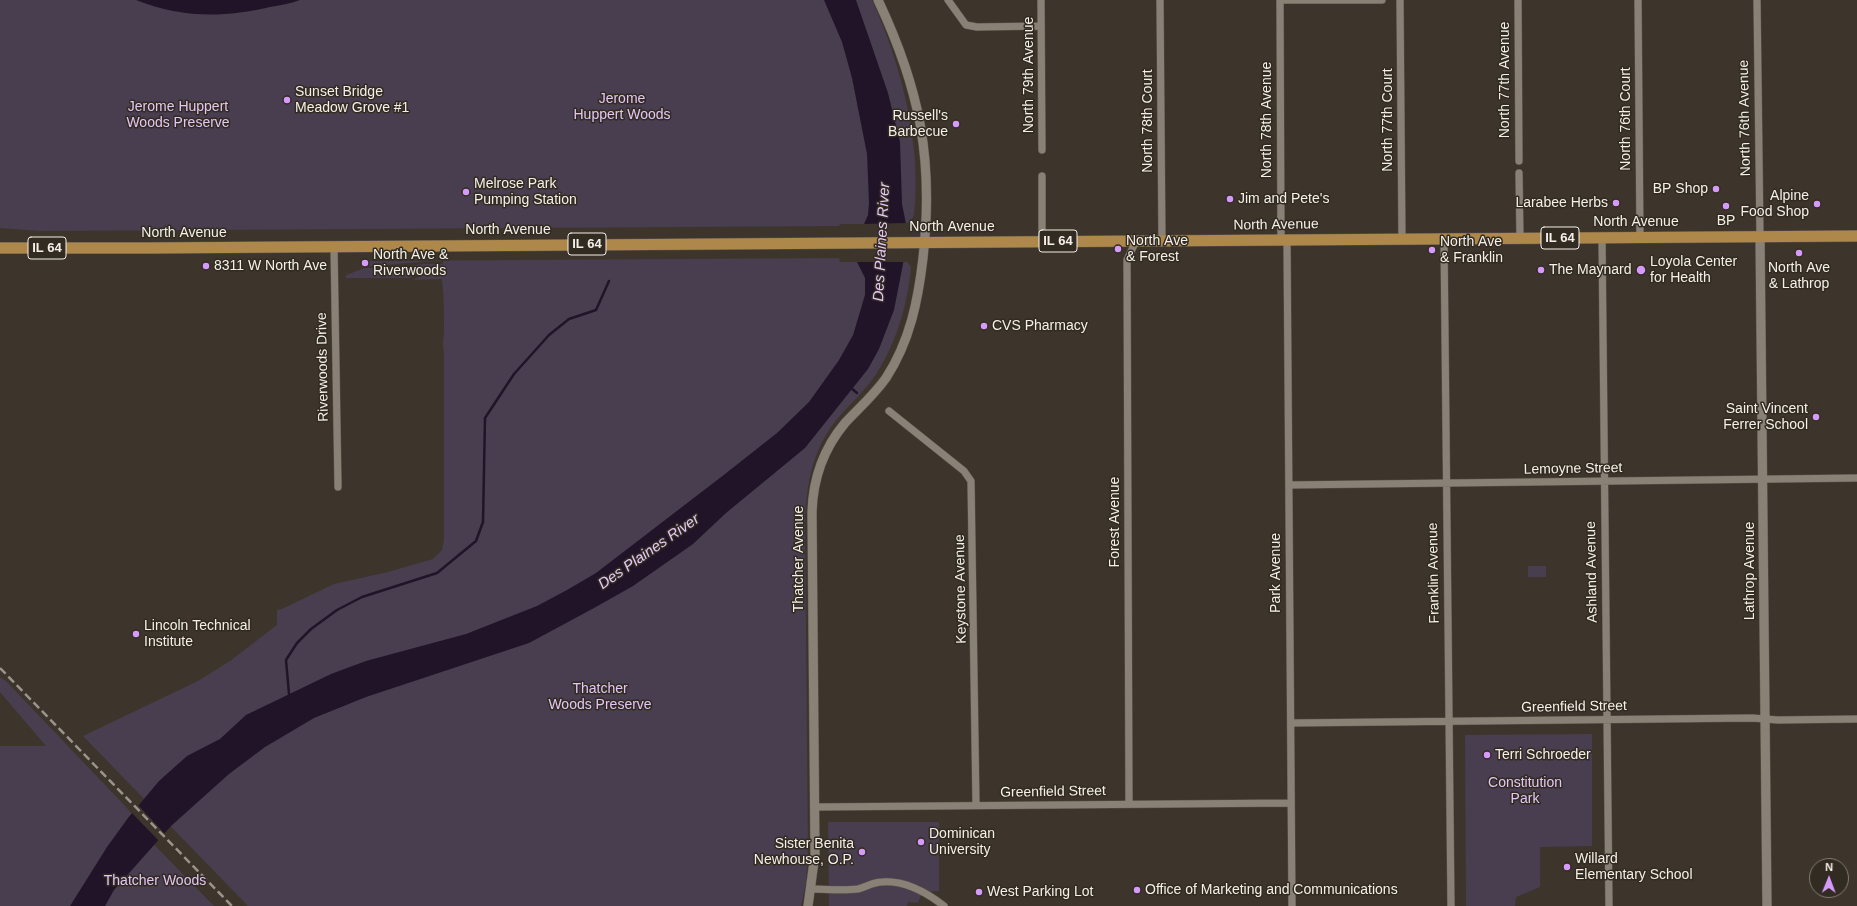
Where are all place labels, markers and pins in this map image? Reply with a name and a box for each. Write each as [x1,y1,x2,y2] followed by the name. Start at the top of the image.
[295,84,409,116] place label: Sunset Bridge Meadow Grove #1
[282,95,292,105] marker: Sunset Bridge Meadow Grove #1
[888,108,948,140] place label: Russell's Barbecue
[951,119,961,129] marker: Russell's Barbecue
[474,176,577,208] place label: Melrose Park Pumping Station
[1653,181,1708,197] place label: BP Shop
[1711,184,1721,194] marker: BP Shop
[461,187,471,197] marker: Melrose Park Pumping Station
[1741,188,1809,220] place label: Alpine Food Shop
[1238,191,1329,207] place label: Jim and Pete's
[1225,194,1235,204] marker: Jim and Pete's
[1515,195,1608,211] place label: Larabee Herbs
[1611,198,1621,208] marker: Larabee Herbs
[1812,199,1822,209] marker: Alpine Food Shop
[1721,201,1731,211] marker: BP
[1717,213,1735,229] place label: BP
[1126,233,1188,266] place label: North Ave & Forest
[1440,234,1503,266] place label: North Ave & Franklin
[1113,244,1123,254] marker: North Ave & Forest
[1427,245,1437,255] marker: North Ave & Franklin
[373,247,448,280] place label: North Ave & Riverwoods
[1794,248,1804,258] marker: North Ave & Lathrop
[1650,254,1737,286] place label: Loyola Center for Health
[214,258,327,274] place label: 8311 W North Ave
[360,258,370,268] marker: North Ave & Riverwoods
[1768,260,1830,292] place label: North Ave & Lathrop
[201,261,211,271] marker: 8311 W North Ave
[1549,262,1631,278] place label: The Maynard
[1635,264,1647,276] marker: Loyola Center for Health
[1536,265,1546,275] marker: The Maynard
[992,318,1088,334] place label: CVS Pharmacy
[979,321,989,331] marker: CVS Pharmacy
[1723,401,1808,434] place label: Saint Vincent Ferrer School
[1811,412,1821,422] marker: Saint Vincent Ferrer School
[144,618,251,650] place label: Lincoln Technical Institute
[131,629,141,639] marker: Lincoln Technical Institute
[1495,747,1591,763] place label: Terri Schroeder
[1482,750,1492,760] marker: Terri Schroeder
[929,826,995,858] place label: Dominican University
[754,836,854,868] place label: Sister Benita Newhouse, O.P.
[916,837,926,847] marker: Dominican University
[857,847,867,857] marker: Sister Benita Newhouse, O.P.
[1575,851,1693,884] place label: Willard Elementary School
[1562,862,1572,872] marker: Willard Elementary School
[1145,882,1398,898] place label: Office of Marketing and Communications
[987,884,1093,900] place label: West Parking Lot
[1132,885,1142,895] marker: Office of Marketing and Communications
[974,887,984,897] marker: West Parking Lot

